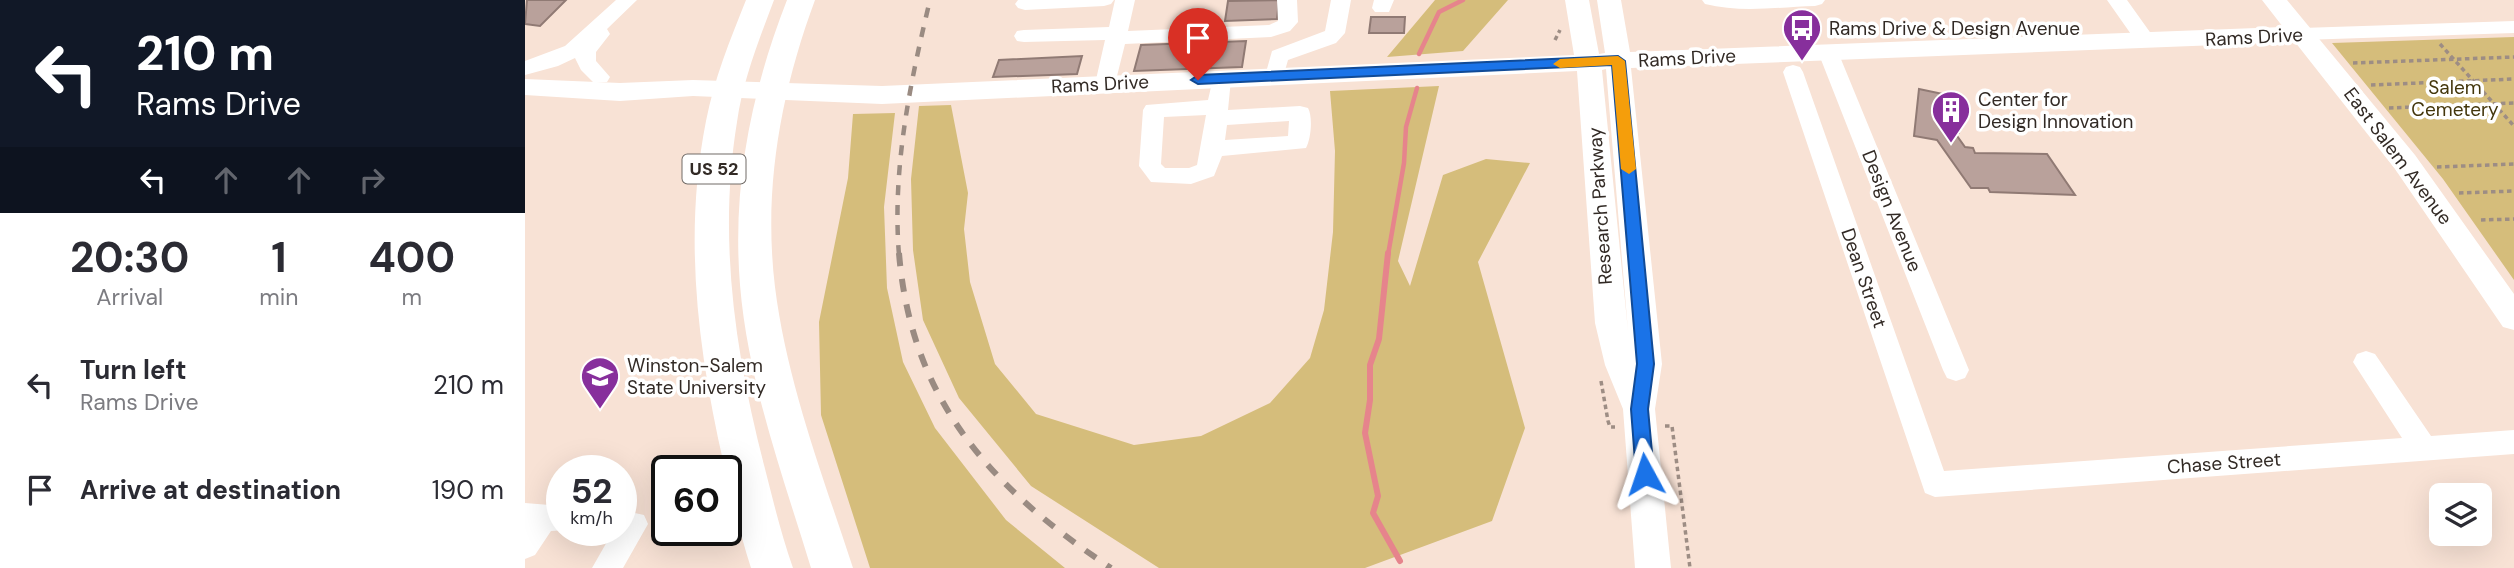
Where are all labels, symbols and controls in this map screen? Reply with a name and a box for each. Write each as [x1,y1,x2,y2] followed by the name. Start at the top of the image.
[1781,7,1823,62] bus stop icon: Rams Drive & Design Avenue
[1168,8,1228,80] pin
[1829,16,2080,41] place label: Rams Drive & Design Avenue
[1179,19,1217,57] icon: arrive
[136,21,274,85] text: 210 m
[2204,22,2304,52] street label: Rams Drive
[21,28,112,119] icon: left
[1637,43,1737,73] street label: Rams Drive
[1050,69,1150,99] street label: Rams Drive
[2411,75,2499,122] park label: Salem Cemetery
[2338,82,2458,230] street label: East Salem Avenue
[136,83,301,125] text: Rams Drive
[1978,87,2133,134] place label: Center for Design Innovation
[1930,89,1972,144] building icon: Center for Design Innovation
[1582,126,1618,286] street label: Research Parkway
[1856,146,1928,276] street label: Design Avenue
[683,154,745,184] road number: US 52
[134,161,172,199] icon: left
[207,161,245,199] icon: ahead
[280,161,318,199] icon: ahead
[353,161,391,199] icon: right
[1835,225,1893,331] street label: Dean Street
[70,230,189,285] text: 20:30
[271,230,287,285] text: 1
[369,230,455,285] text: 400
[96,282,163,312] text: Arrival
[259,282,298,312] text: min
[401,282,422,312] text: m
[80,353,187,387] text: Turn left
[627,353,766,400] place label: Winston-Salem State University
[579,355,621,410] school or university icon: Winston-Salem State University
[21,366,59,404] icon: left
[433,368,504,402] text: 210 m
[80,387,198,417] text: Rams Drive
[1608,437,1682,511] position arrow
[2166,447,2282,479] street label: Chase Street
[651,455,742,546] speed limit sign: 60
[571,468,612,514] text: 52
[21,471,59,509] icon: arrive
[80,473,341,507] text: Arrive at destination
[432,473,504,507] text: 190 m
[2429,483,2492,546] map controls
[2429,483,2492,546] button: layers
[570,506,613,530] text: km/h

